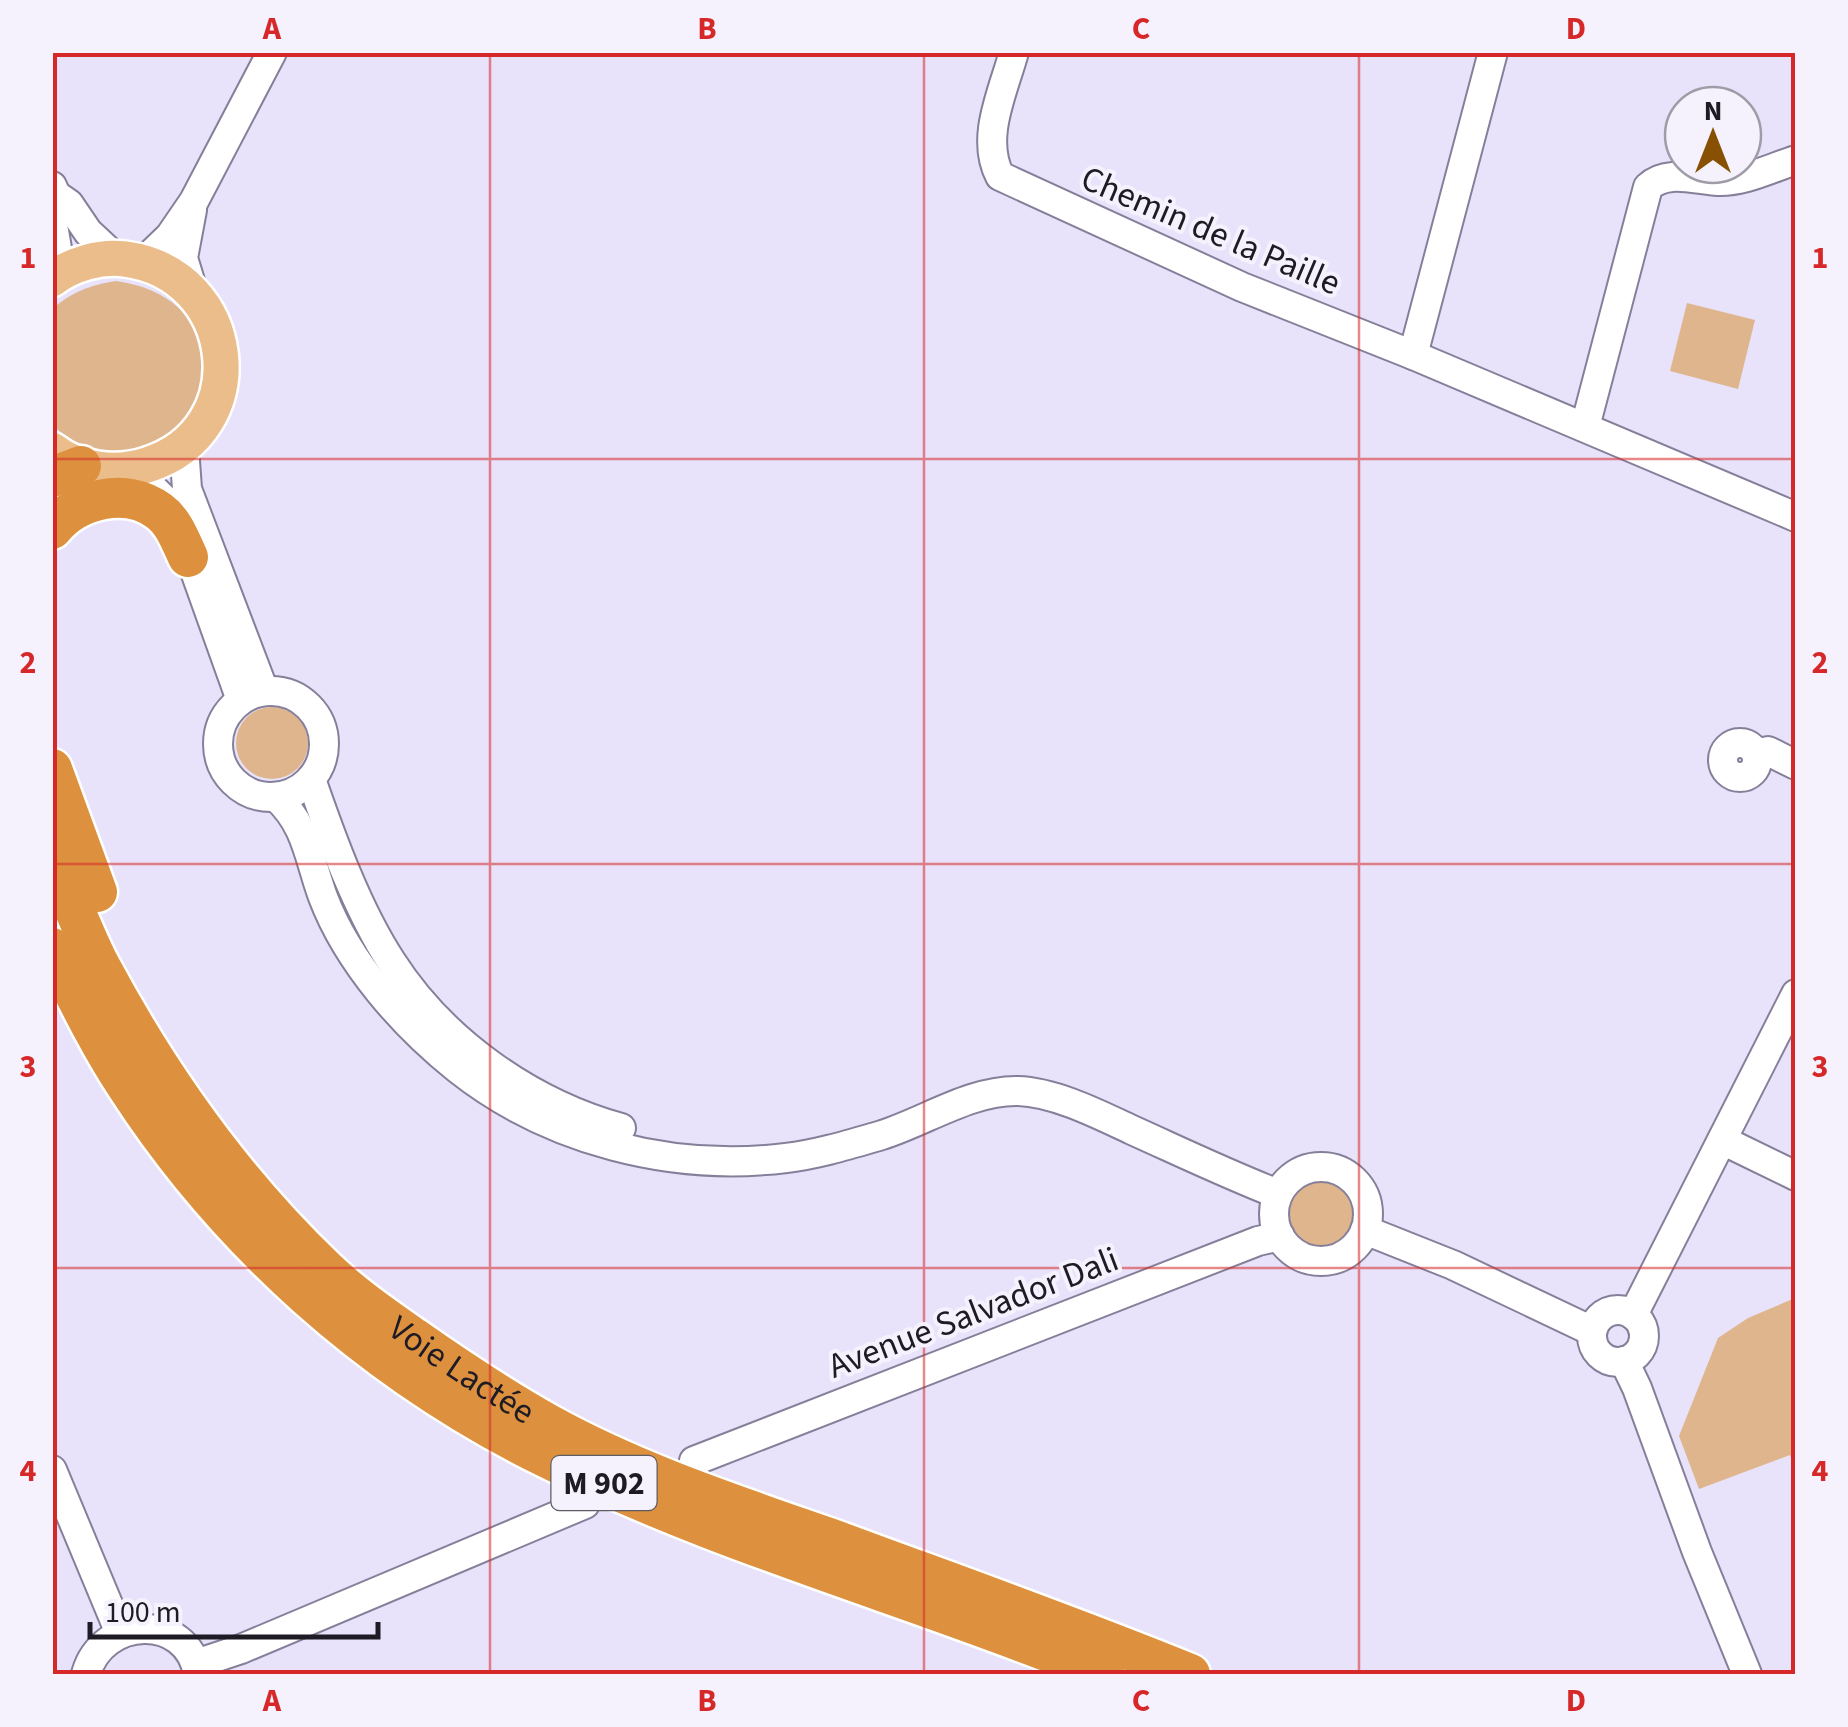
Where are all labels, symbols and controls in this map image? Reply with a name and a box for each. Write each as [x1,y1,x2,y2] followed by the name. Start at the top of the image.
[262,6,282,52] text: A
[697,6,717,52] text: B
[1132,6,1150,52] text: C
[1566,6,1586,52] text: D
[1663,85,1763,185] north arrow
[1704,91,1722,131] text: N
[1073,154,1348,308] street label: Chemin de la Paille
[20,235,36,281] text: 1
[1812,235,1828,281] text: 1
[20,640,36,686] text: 2
[1812,640,1828,686] text: 2
[20,1044,36,1090] text: 3
[1812,1044,1828,1090] text: 3
[821,1234,1126,1391] street label: Avenue Salvador Dali
[378,1304,544,1437] street label: Voie Lactée
[20,1448,37,1494] text: 4
[1812,1448,1829,1494] text: 4
[552,1456,656,1510] road number: M 902
[90,1577,378,1639] scale bar
[105,1591,181,1634] text: 100 m
[262,1678,282,1724] text: A
[697,1678,717,1724] text: B
[1132,1678,1150,1724] text: C
[1566,1678,1586,1724] text: D

